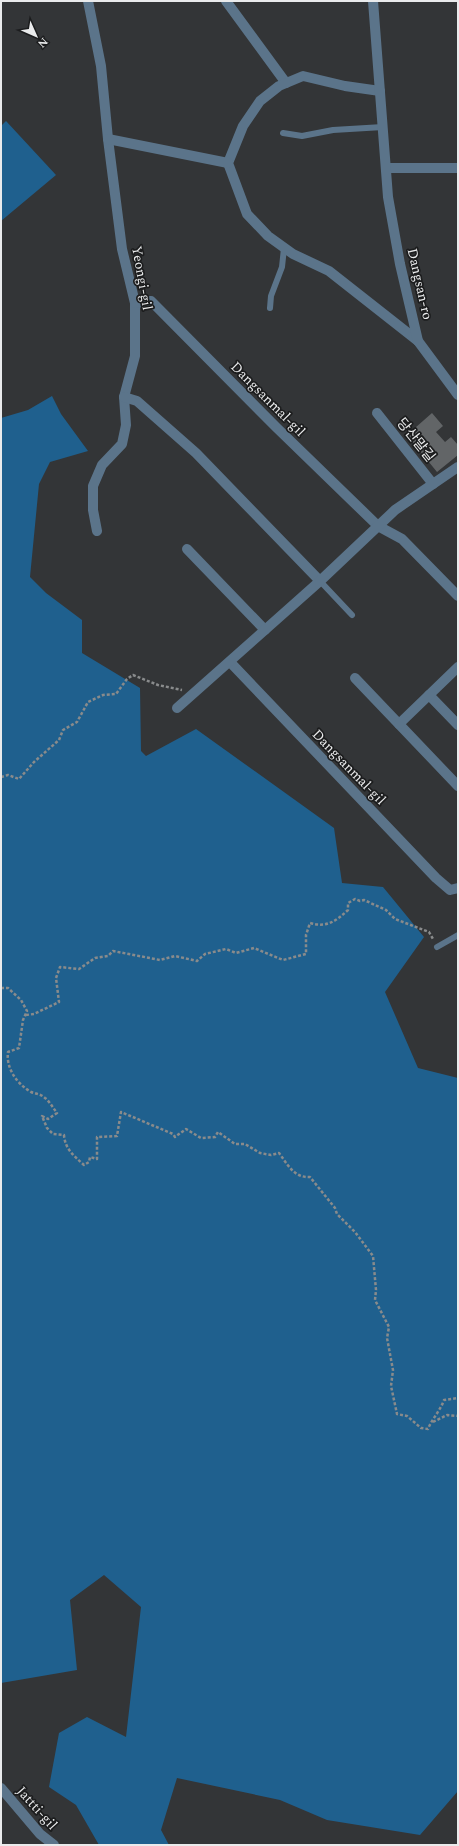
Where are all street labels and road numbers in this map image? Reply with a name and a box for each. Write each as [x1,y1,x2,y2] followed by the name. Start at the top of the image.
[126,244,158,312] street label: Yeongi-gil
[402,246,438,322] street label: Dangsan-ro
[226,357,310,441] street label: Dangsanmal-gil
[392,413,440,467] street label: 당산말길
[307,724,391,810] street label: Dangsanmal-gil
[12,1781,62,1835] street label: Jattti-gil

